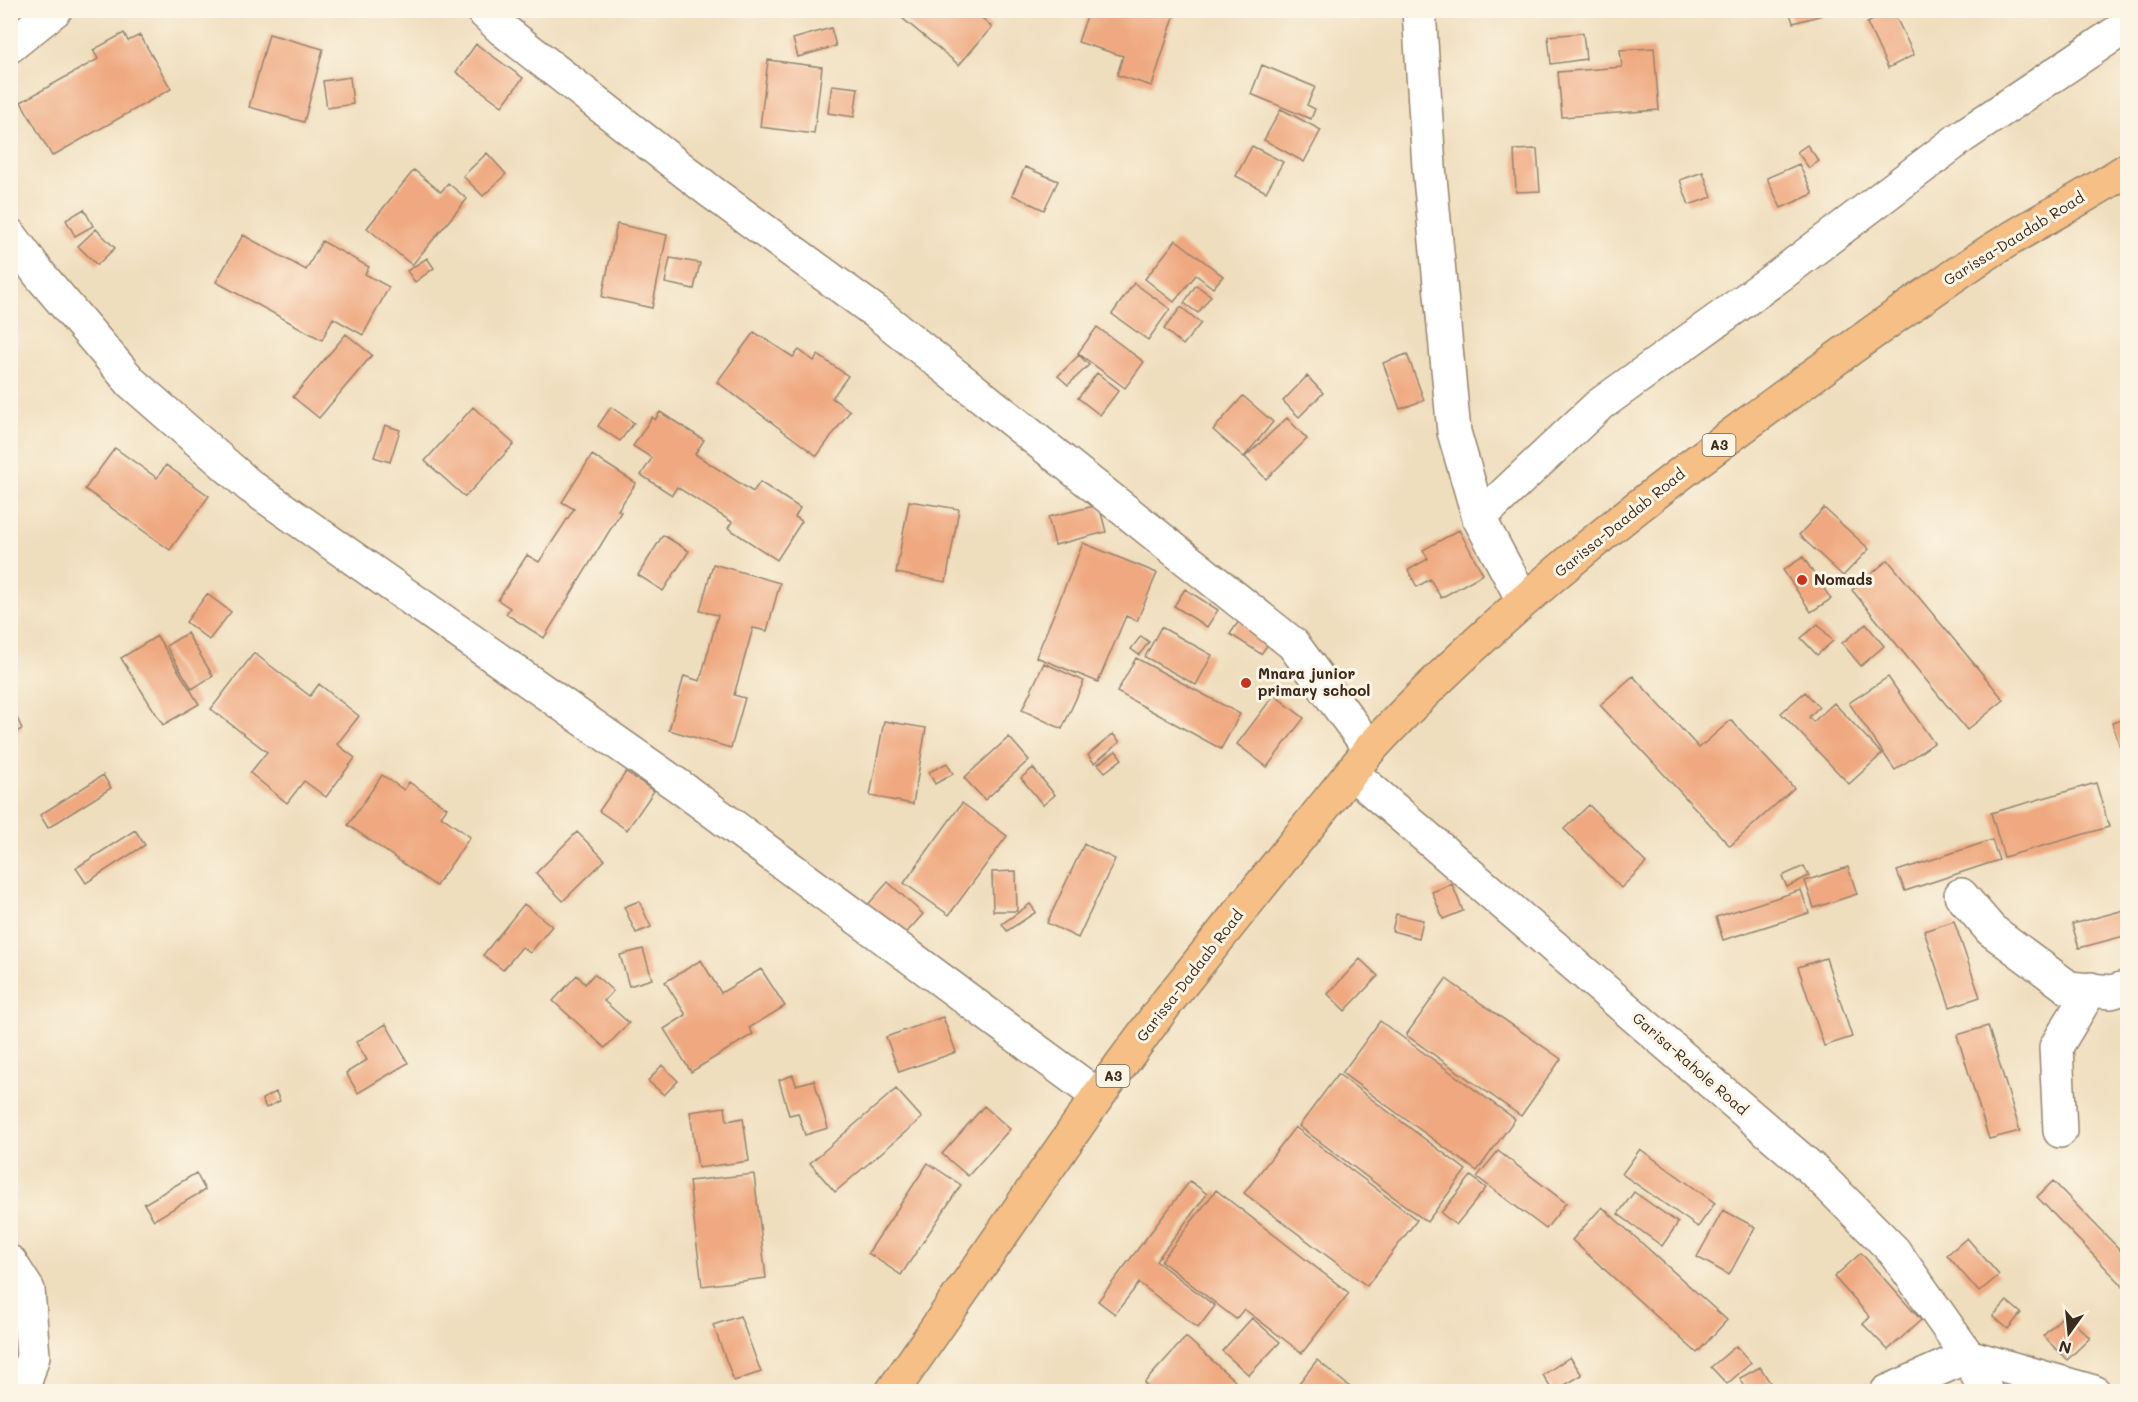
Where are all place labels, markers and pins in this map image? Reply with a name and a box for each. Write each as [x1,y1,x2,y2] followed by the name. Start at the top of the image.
[1814,569,1873,589] place label: Nomads
[1795,573,1809,587] marker: Nomads
[1258,663,1370,700] place label: Mnara junior primary school
[1239,676,1253,690] marker: Mnara junior primary school

